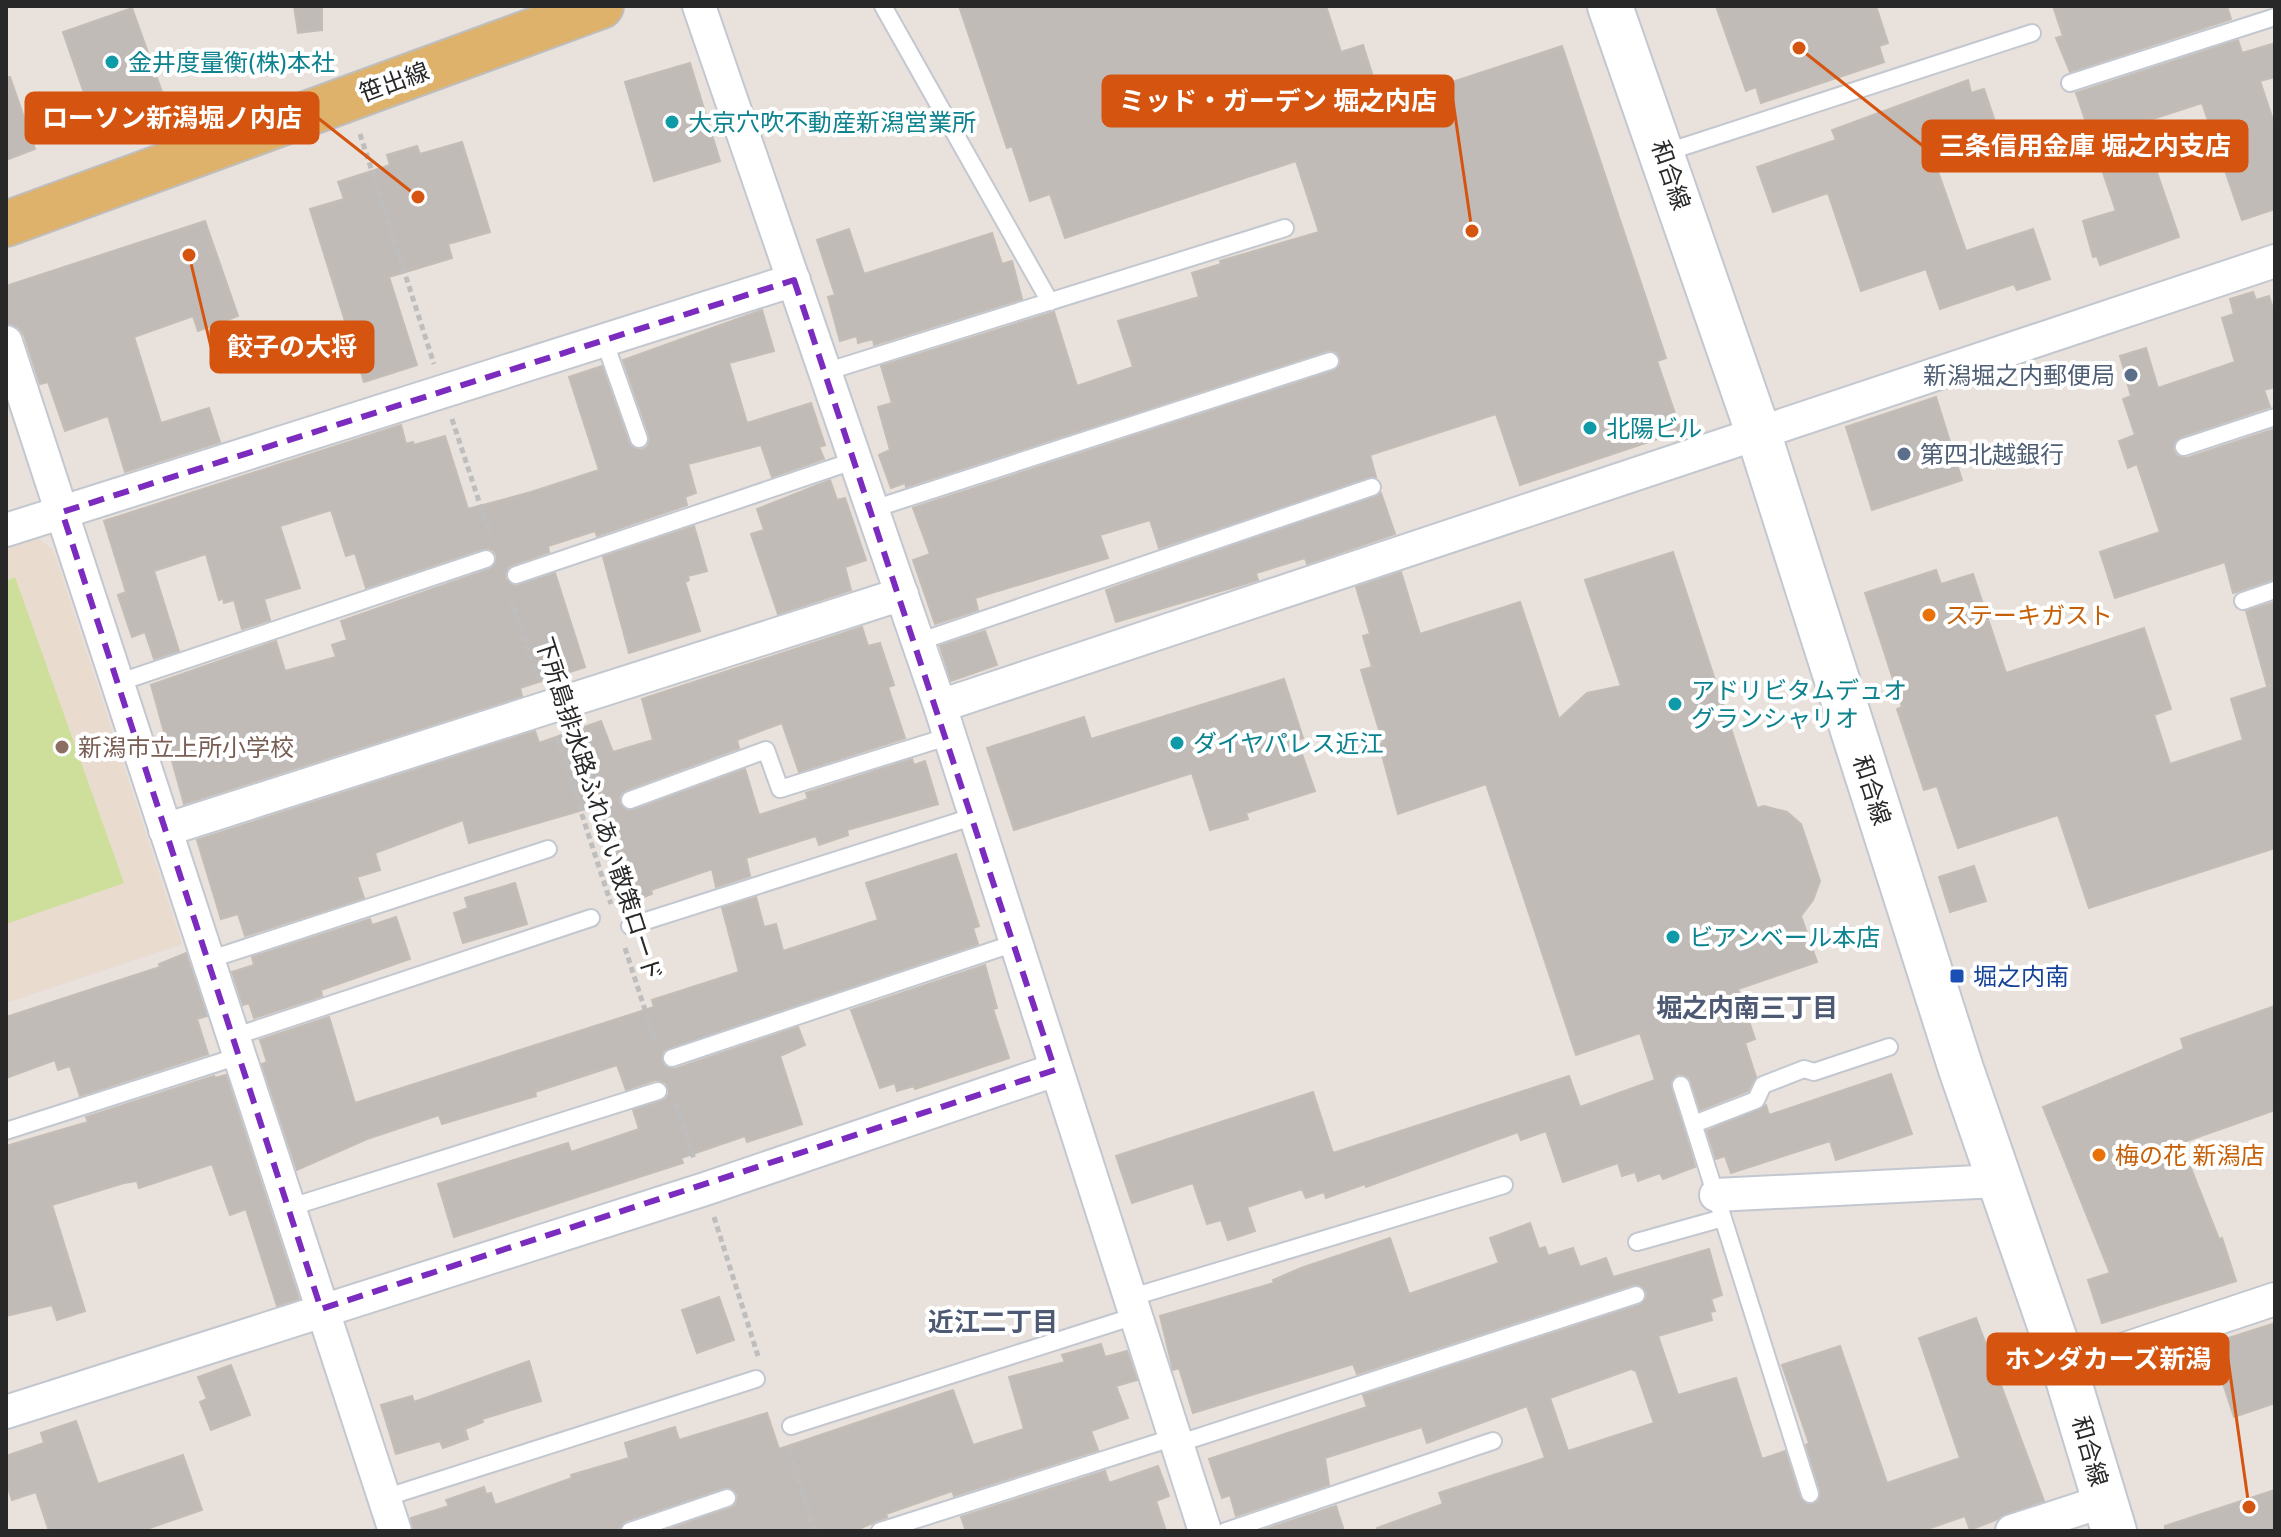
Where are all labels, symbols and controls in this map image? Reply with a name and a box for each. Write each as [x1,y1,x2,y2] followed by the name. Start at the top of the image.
[128,48,335,77] place label: 金井度量衡(株)本社
[103,53,121,71] marker: 金井度量衡(株)本社
[355,56,433,108] street label: 笹出線
[1103,76,1453,126] callout: ミッド・ガーデン 堀之内店
[1119,85,1437,117] text: ミッド・ガーデン 堀之内店
[26,93,318,143] callout: ローソン新潟堀ノ内店
[42,102,302,134] text: ローソン新潟堀ノ内店
[688,108,976,137] place label: 大京穴吹不動産新潟営業所
[663,113,681,131] marker: 大京穴吹不動産新潟営業所
[1923,121,2247,171] callout: 三条信用金庫 堀之内支店
[1939,130,2231,162] text: 三条信用金庫 堀之内支店
[1646,136,1696,214] street label: 和合線
[211,322,373,372] callout: 餃子の大将
[227,331,357,363] text: 餃子の大将
[1923,361,2115,390] place label: 新潟堀之内郵便局
[2122,366,2140,384] marker: 新潟堀之内郵便局
[1606,414,1702,443] place label: 北陽ビル
[1581,419,1599,437] marker: 北陽ビル
[1920,440,2064,469] place label: 第四北越銀行
[1895,445,1913,463] marker: 第四北越銀行
[1945,601,2113,630] place label: ステーキガスト
[1920,606,1938,624] marker: ステーキガスト
[530,633,668,985] street label: 下所島排水路ふれあい散策ロード
[1691,676,1907,733] place label: アドリビタムデュオ グランシャリオ
[1666,695,1684,713] marker: アドリビタムデュオ グランシャリオ
[1193,729,1384,758] place label: ダイヤパレス近江
[78,733,294,762] place label: 新潟市立上所小学校
[1168,734,1186,752] marker: ダイヤパレス近江
[53,738,71,756] marker: 新潟市立上所小学校
[1847,751,1897,829] street label: 和合線
[1689,923,1880,952] place label: ビアンベール本店
[1664,928,1682,946] marker: ビアンベール本店
[1973,962,2069,991] place label: 堀之内南
[1948,967,1966,985] marker: 堀之内南
[1656,992,1838,1024] district label: 堀之内南三丁目
[2115,1141,2264,1170] place label: 梅の花 新潟店
[2090,1146,2108,1164] marker: 梅の花 新潟店
[928,1306,1058,1338] district label: 近江二丁目
[1988,1334,2228,1384] callout: ホンダカーズ新潟
[2005,1343,2211,1375] text: ホンダカーズ新潟
[2066,1412,2114,1490] street label: 和合線

